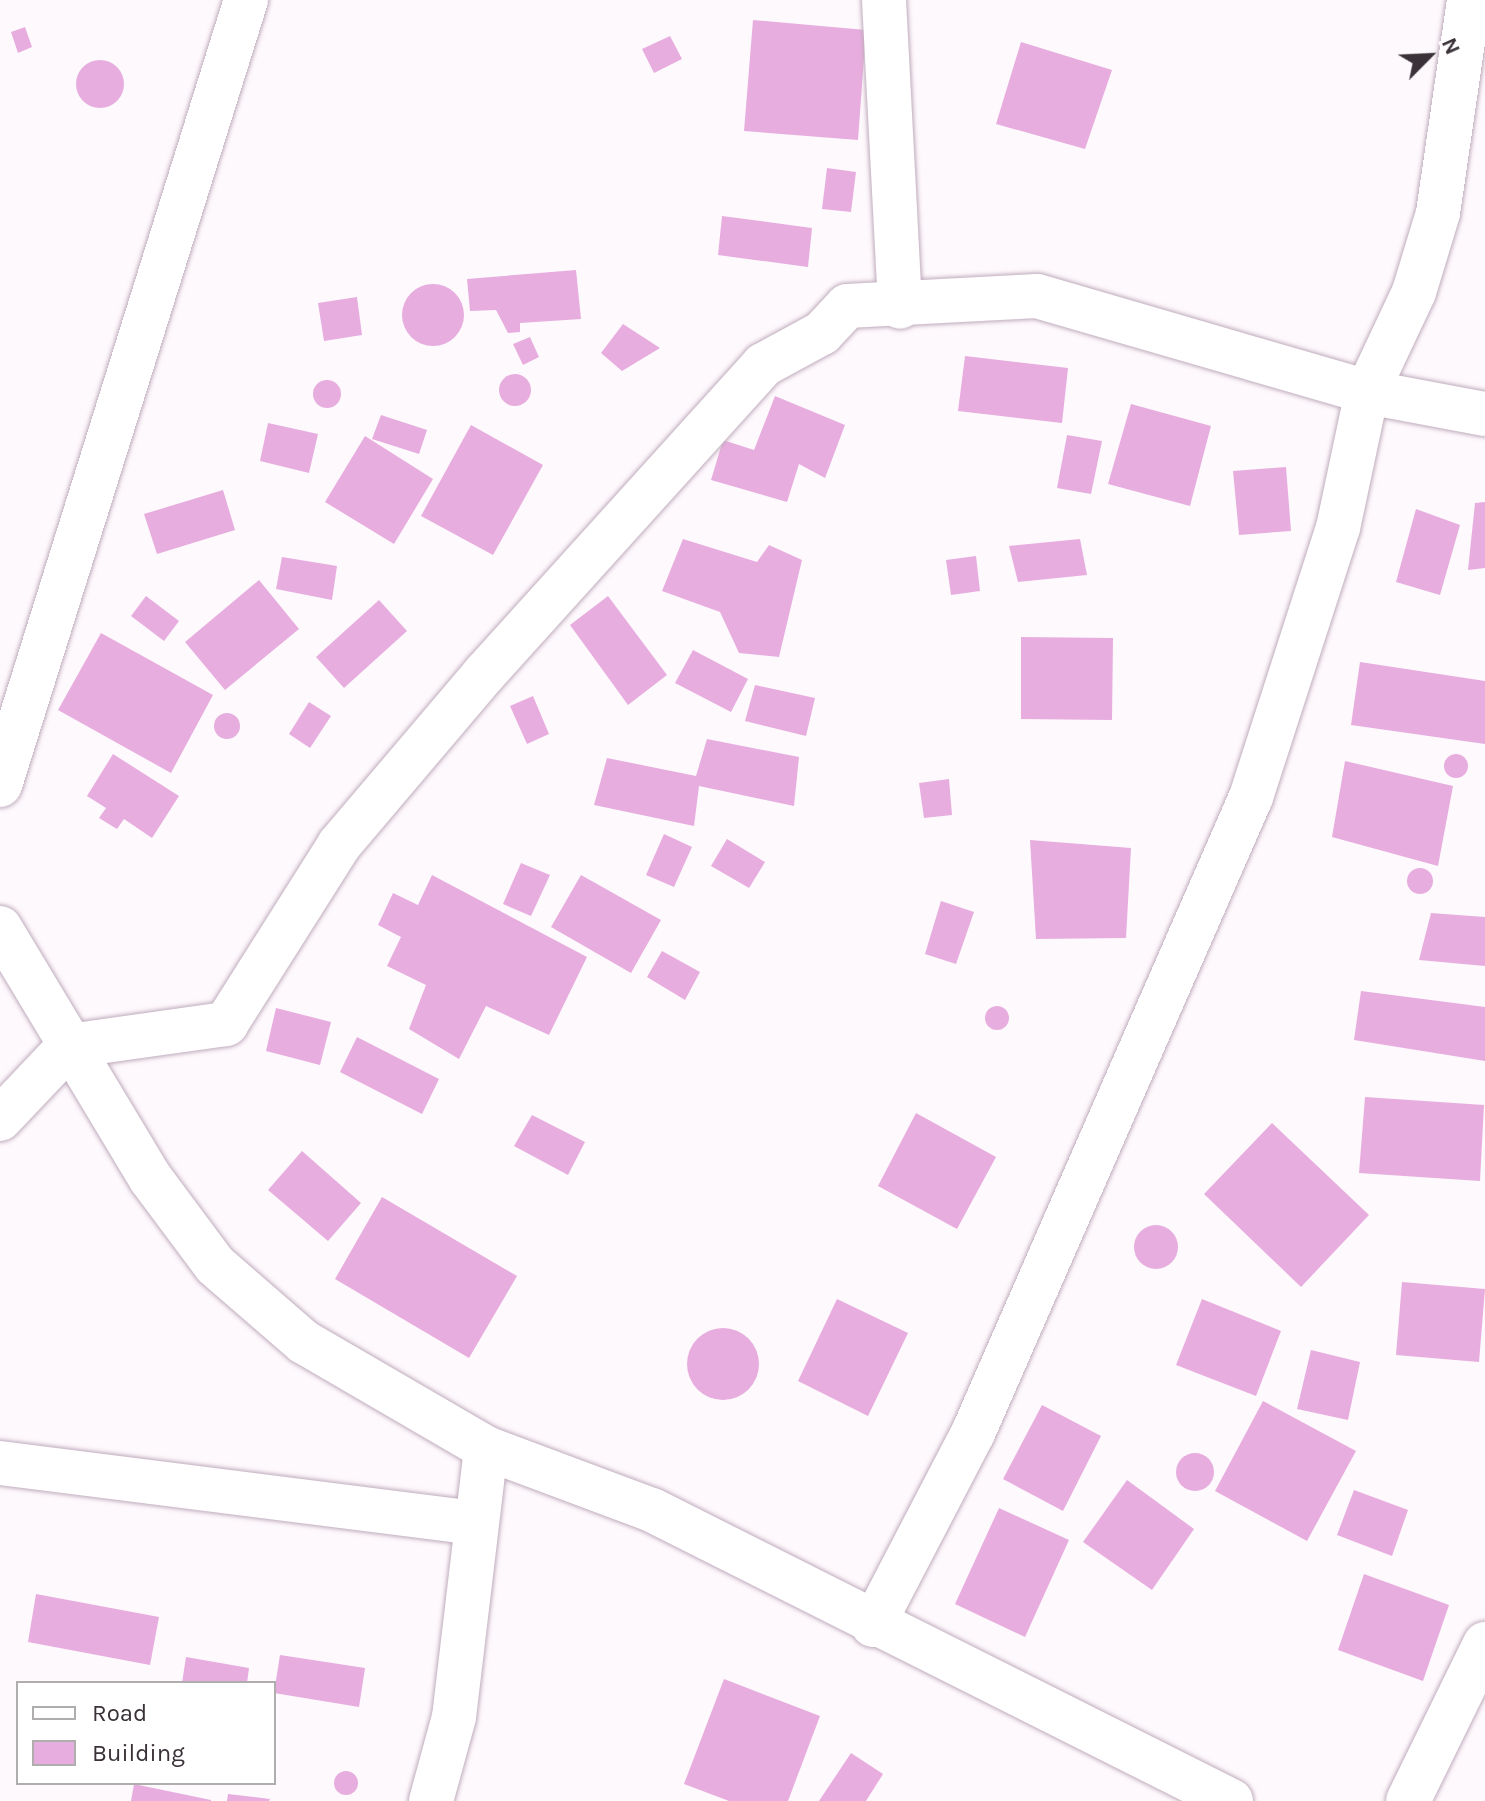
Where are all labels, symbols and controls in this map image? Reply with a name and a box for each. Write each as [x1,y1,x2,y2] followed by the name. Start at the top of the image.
[1389,16,1469,96] north arrow
[1436,34,1466,59] text: N
[16,1681,276,1785] legend
[92,1699,147,1727] text: Road
[92,1739,185,1767] text: Building

